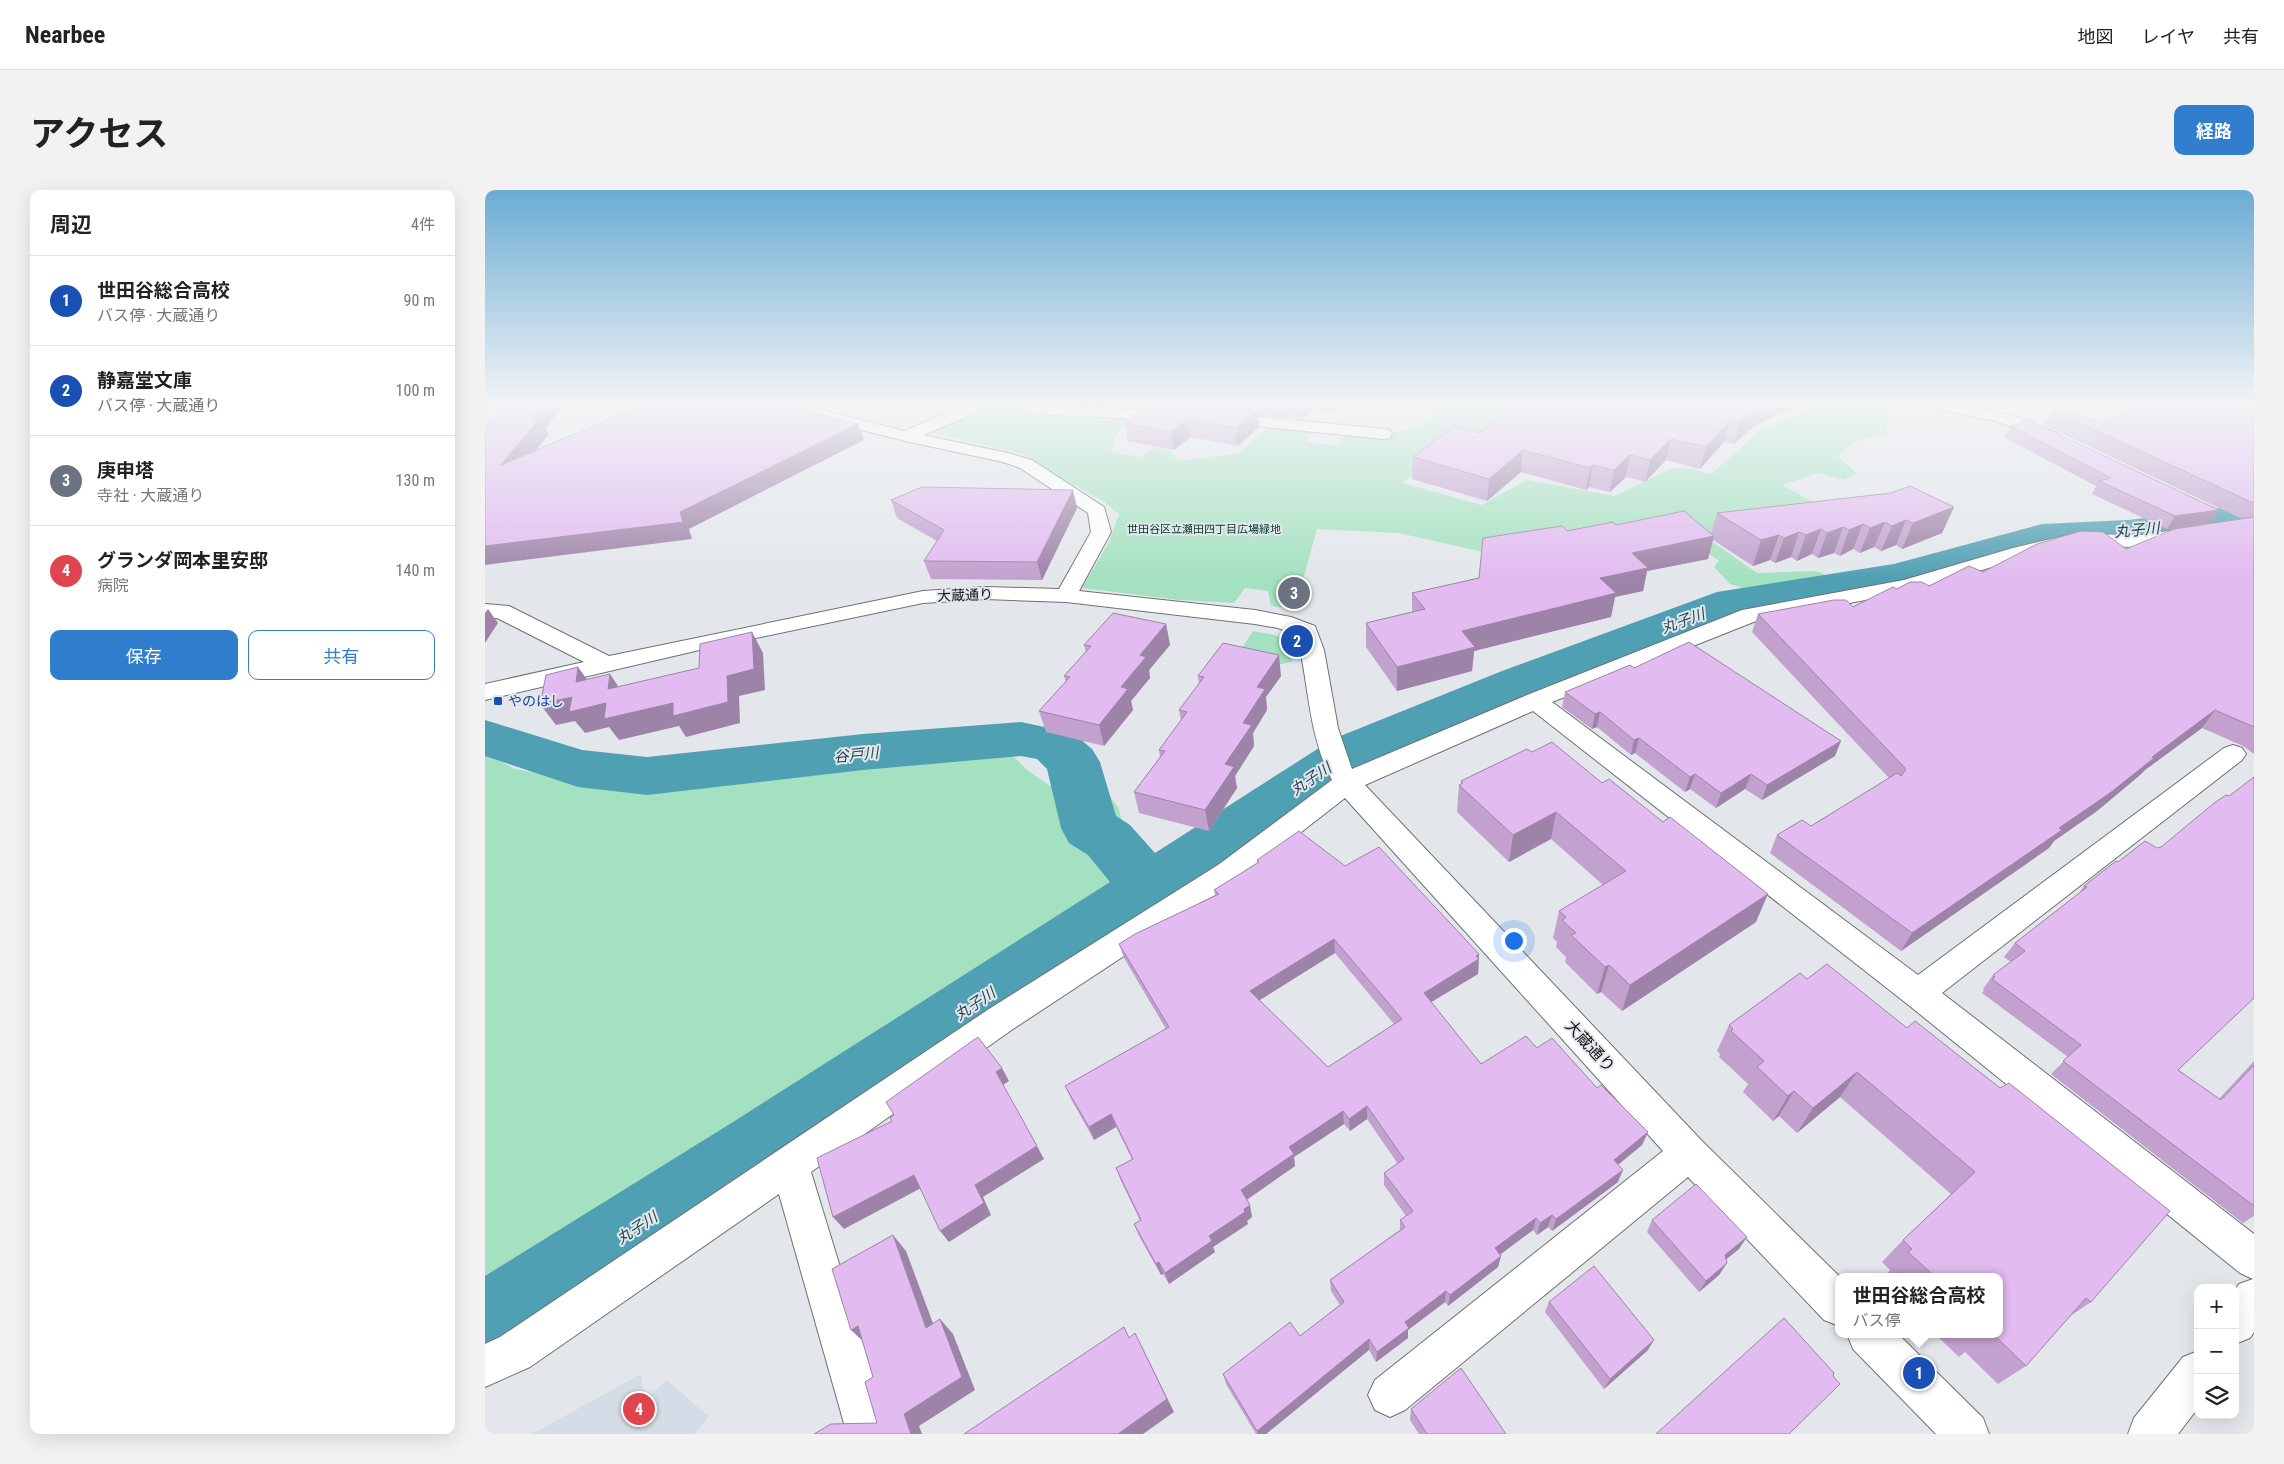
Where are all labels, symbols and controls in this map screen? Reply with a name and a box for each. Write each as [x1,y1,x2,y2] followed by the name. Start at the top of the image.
[25,21,105,49] text: Nearbee
[2078,26,2114,47] text: 地図
[2142,26,2195,47] text: レイヤ
[2223,26,2259,47] text: 共有
[2174,105,2254,155] button: 経路
[30,114,168,155] text: アクセス
[50,213,92,237] text: 周辺
[411,215,435,234] text: 4件
[97,279,230,302] text: 世田谷総合高校
[62,291,70,310] text: 1
[403,291,435,310] text: 90 m
[97,306,220,325] text: バス停 · 大蔵通り
[97,369,192,392] text: 静嘉堂文庫
[62,381,70,400] text: 2
[396,381,435,400] text: 100 m
[97,396,220,415] text: バス停 · 大蔵通り
[97,459,154,482] text: 庚申塔
[62,471,70,490] text: 3
[396,471,435,490] text: 130 m
[97,486,204,505] text: 寺社 · 大蔵通り
[2114,519,2162,541] water label: 丸子川
[1127,523,1281,536] park label: 世田谷区立瀬田四丁目広場緑地
[97,549,268,572] text: グランダ岡本里安邸
[62,561,70,580] text: 4
[396,561,435,580] text: 140 m
[1278,574,1310,612] pin: 3
[97,576,129,595] text: 病院
[937,586,993,604] street label: 大蔵通り
[1659,604,1709,637] water label: 丸子川
[1281,622,1313,660] pin: 2
[50,630,238,680] button: 保存
[248,630,435,680] button: 共有
[508,693,564,709] place label: やのはし
[492,695,504,707] marker: やのはし
[833,743,881,766] water label: 谷戸川
[1287,758,1336,799] water label: 丸子川
[1501,928,1527,954] your location
[951,983,1000,1024] water label: 丸子川
[1561,1016,1619,1076] street label: 大蔵通り
[613,1207,662,1248] water label: 丸子川
[1835,1273,2003,1338] popup
[1852,1284,1986,1307] text: 世田谷総合高校
[2194,1284,2239,1419] map controls
[2194,1284,2239,1329] button: +
[1852,1311,1901,1330] text: バス停
[2194,1329,2239,1374] button: −
[1903,1354,1935,1392] pin: 1
[2194,1374,2239,1419] button: layers
[623,1390,655,1428] pin: 4

